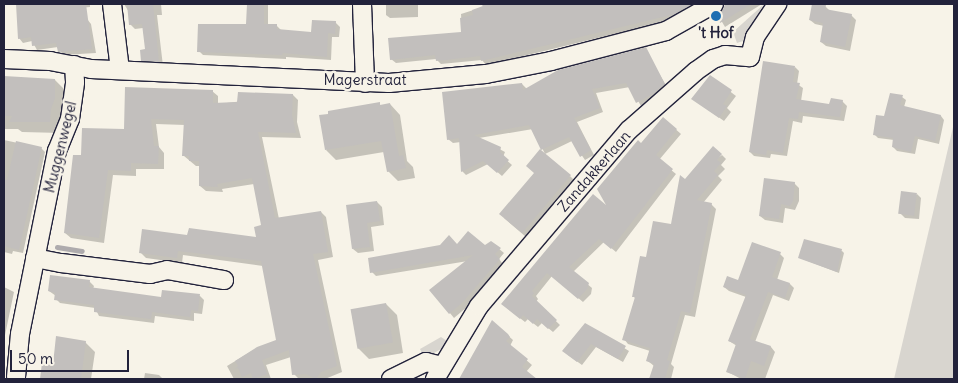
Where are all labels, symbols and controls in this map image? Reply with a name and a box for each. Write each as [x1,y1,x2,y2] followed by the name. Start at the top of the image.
[710,10,722,22] marker: 't Hof
[698,24,734,42] place label: 't Hof
[323,71,407,89] street label: Magerstraat
[40,99,80,195] street label: Muggenwegel
[554,127,634,215] street label: Zandakkerlaan
[12,340,131,372] scale bar
[18,349,53,368] text: 50 m

